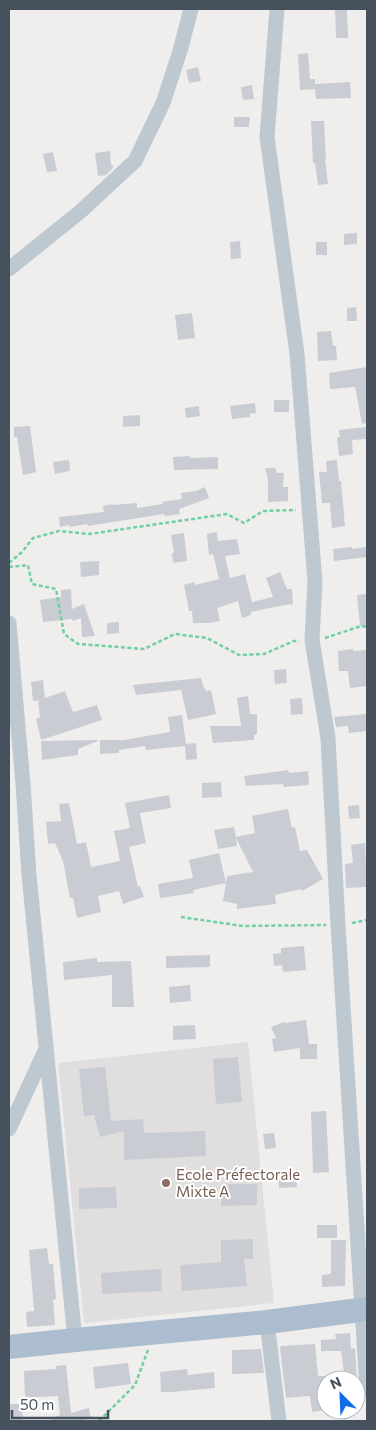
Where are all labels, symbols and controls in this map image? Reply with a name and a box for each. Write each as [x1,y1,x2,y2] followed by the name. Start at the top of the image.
[176,1165,300,1200] place label: Ecole Préfectorale Mixte A
[160,1177,172,1189] marker: Ecole Préfectorale Mixte A
[316,1370,366,1420] north arrow
[327,1373,344,1393] text: N
[12,1388,109,1420] scale bar
[20,1395,54,1413] text: 50 m

